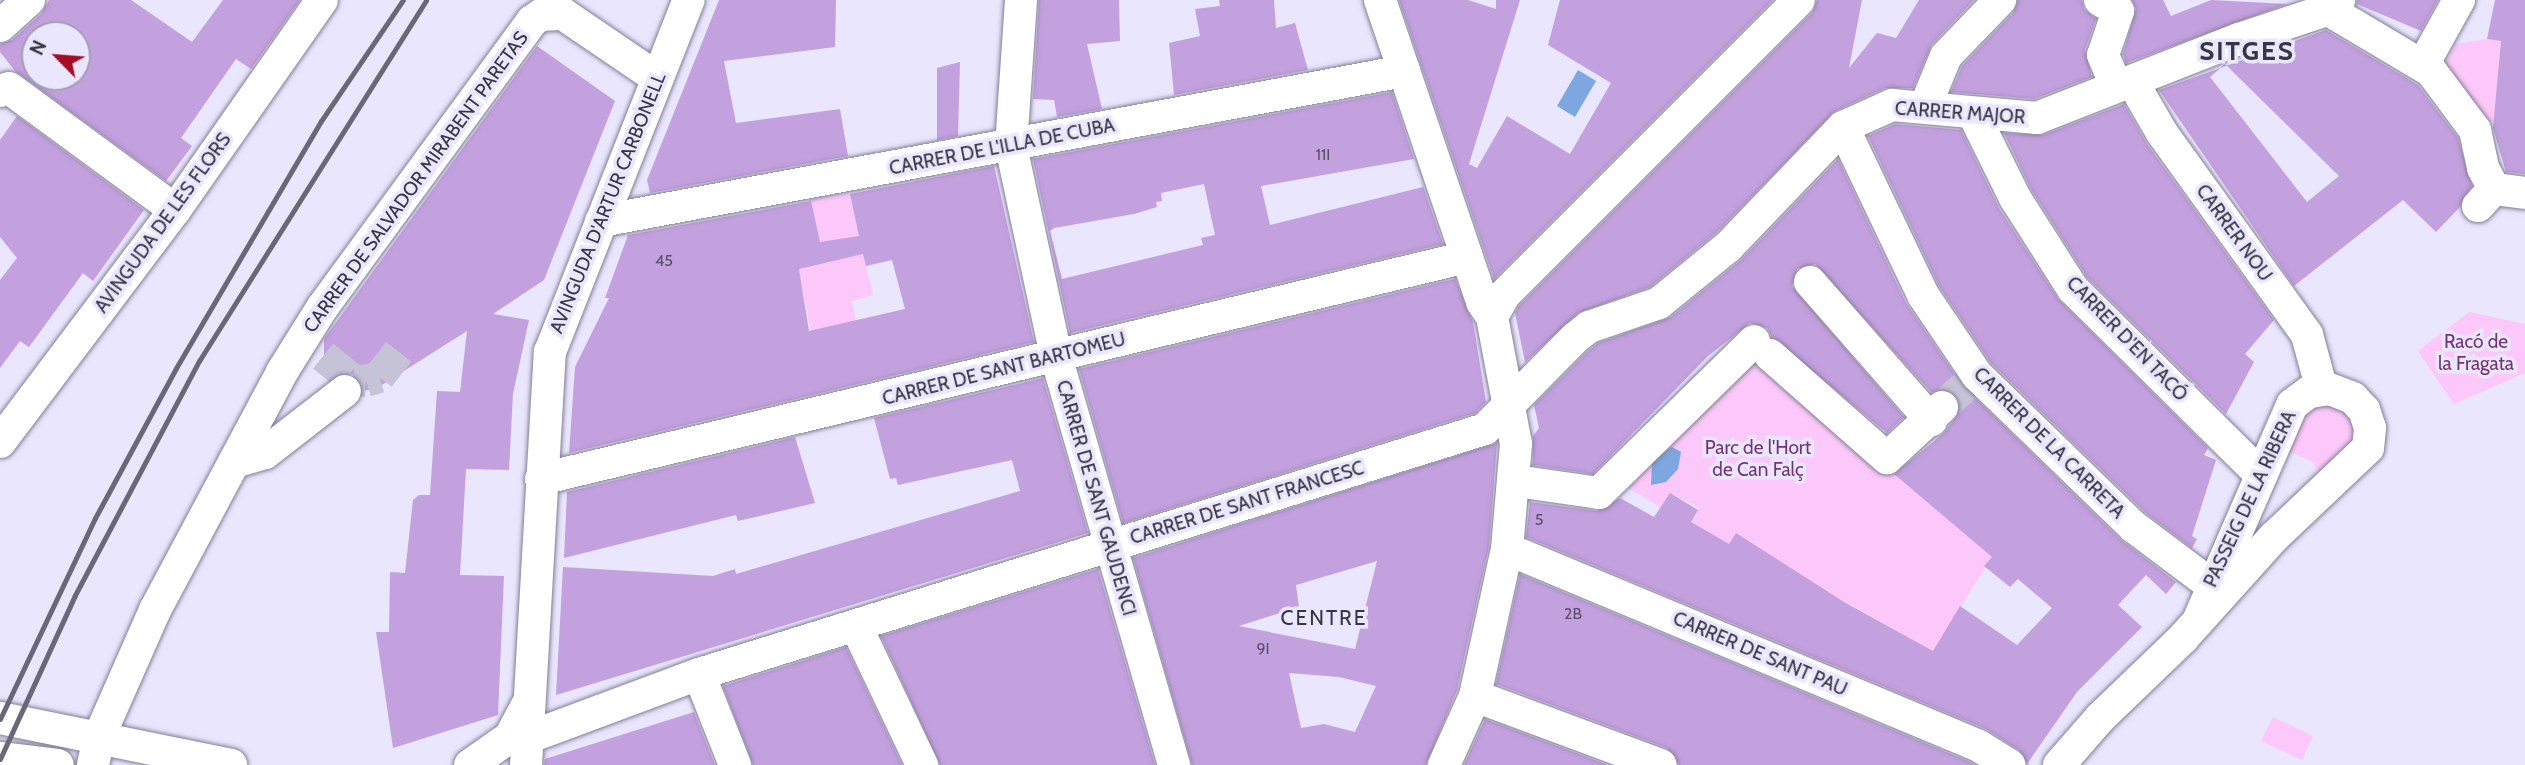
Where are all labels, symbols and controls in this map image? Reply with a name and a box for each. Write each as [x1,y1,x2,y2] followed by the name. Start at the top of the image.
[21,21,91,91] north arrow
[299,27,533,337] street label: CARRER DE SALVADOR MIRABENT PARETAS
[2200,36,2294,68] district label: SITGES
[25,37,52,59] text: N
[545,69,671,337] street label: AVINGUDA D'ARTUR CARBONELL
[1894,97,2026,129] street label: CARRER MAJOR
[887,114,1117,180] street label: CARRER DE L'ILLA DE CUBA
[90,129,236,317] street label: AVINGUDA DE LES FLORS
[1316,145,1330,165] house number: 11I
[2191,180,2277,286] street label: CARRER NOU
[655,251,673,271] house number: 45
[2062,272,2192,406] street label: CARRER D'EN TACÓ
[880,328,1128,410] street label: CARRER DE SANT BARTOMEU
[2438,331,2514,375] park label: Racó de la Fragata
[1969,363,2129,523] street label: CARRER DE LA CARRETA
[1051,378,1141,618] street label: CARRER DE SANT GAUDENCI
[2199,407,2301,591] street label: PASSEIG DE LA RIBERA
[1705,437,1811,481] park label: Parc de l'Hort de Can Falç
[1127,457,1367,549] street label: CARRER DE SANT FRANCESC
[1535,510,1543,530] house number: 5
[1564,604,1582,624] house number: 2B
[1281,605,1367,631] district label: CENTRE
[1669,607,1851,701] street label: CARRER DE SANT PAU
[1256,639,1270,659] house number: 9I

